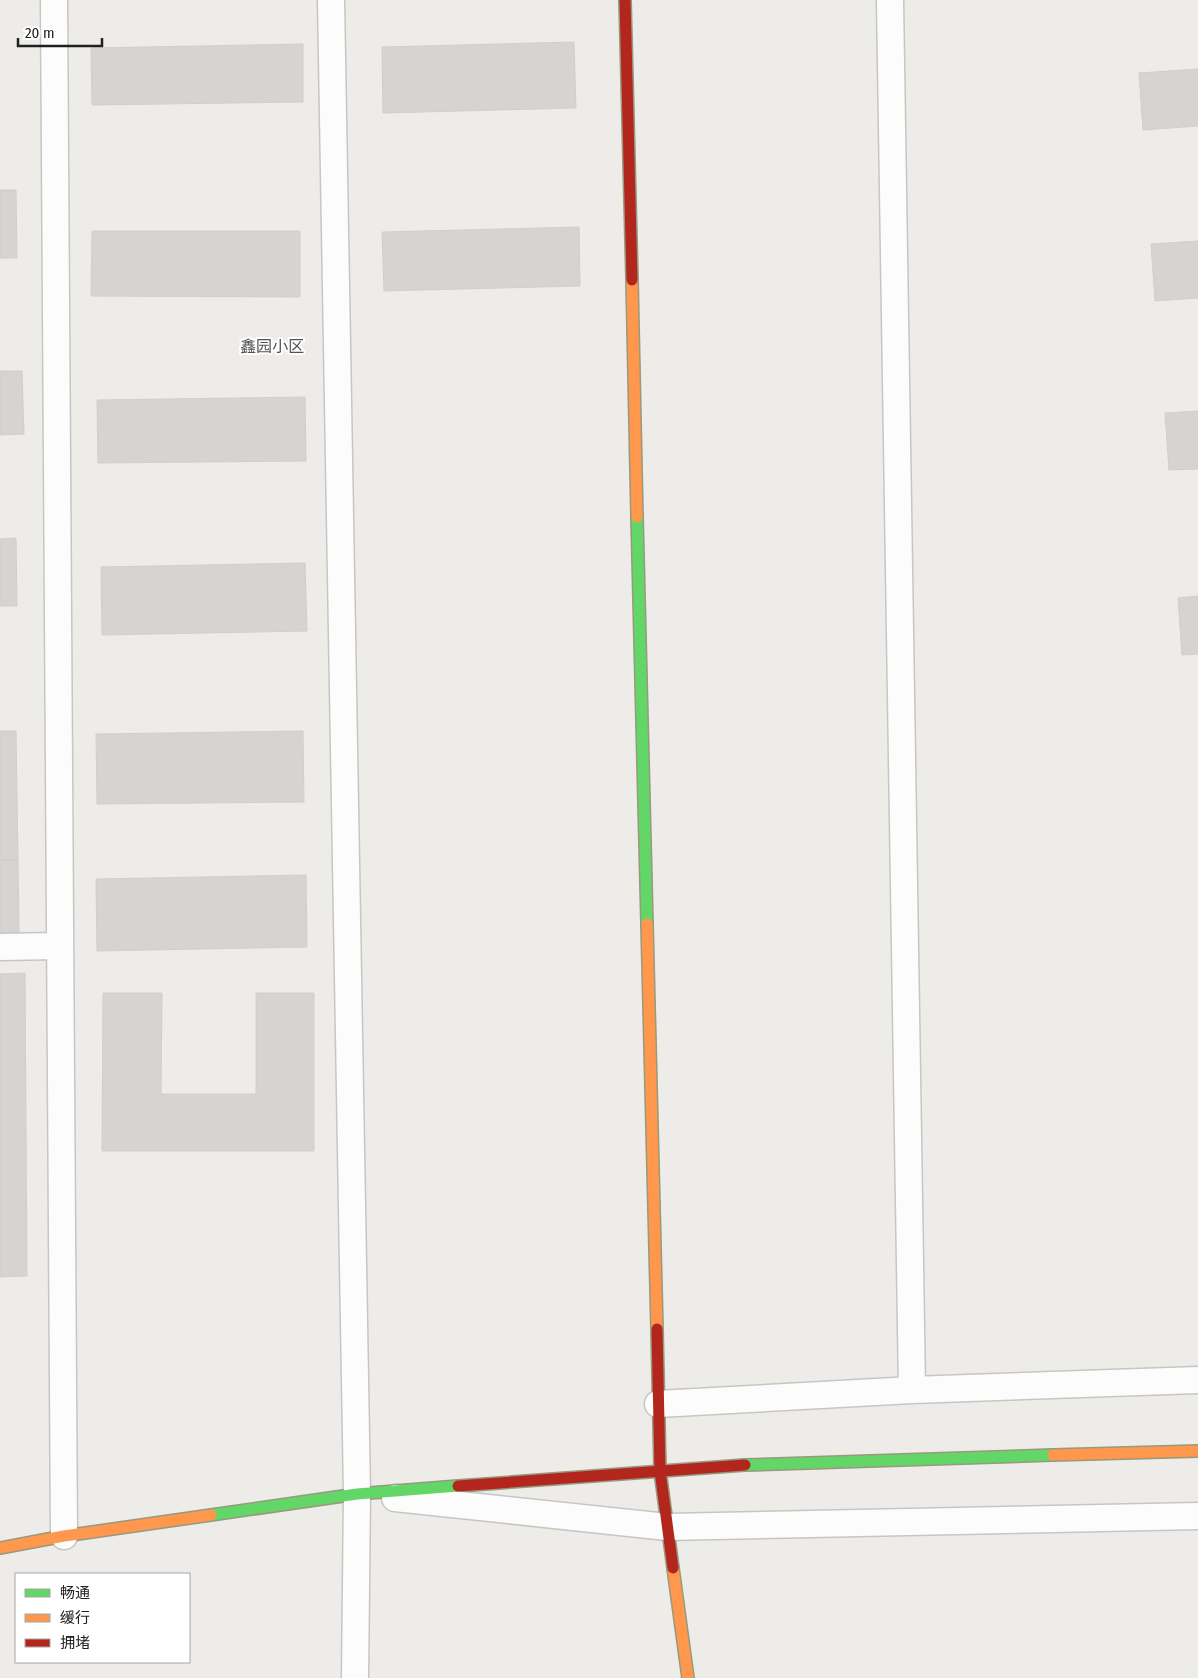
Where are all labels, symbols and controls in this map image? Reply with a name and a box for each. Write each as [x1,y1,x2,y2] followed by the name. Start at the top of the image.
[18,15,101,47] scale bar
[25,24,55,42] text: 20 m
[240,337,304,356] district label: 鑫园小区
[15,1573,190,1663] legend
[60,1584,90,1602] text: 畅通
[60,1609,90,1627] text: 缓行
[60,1634,90,1652] text: 拥堵

